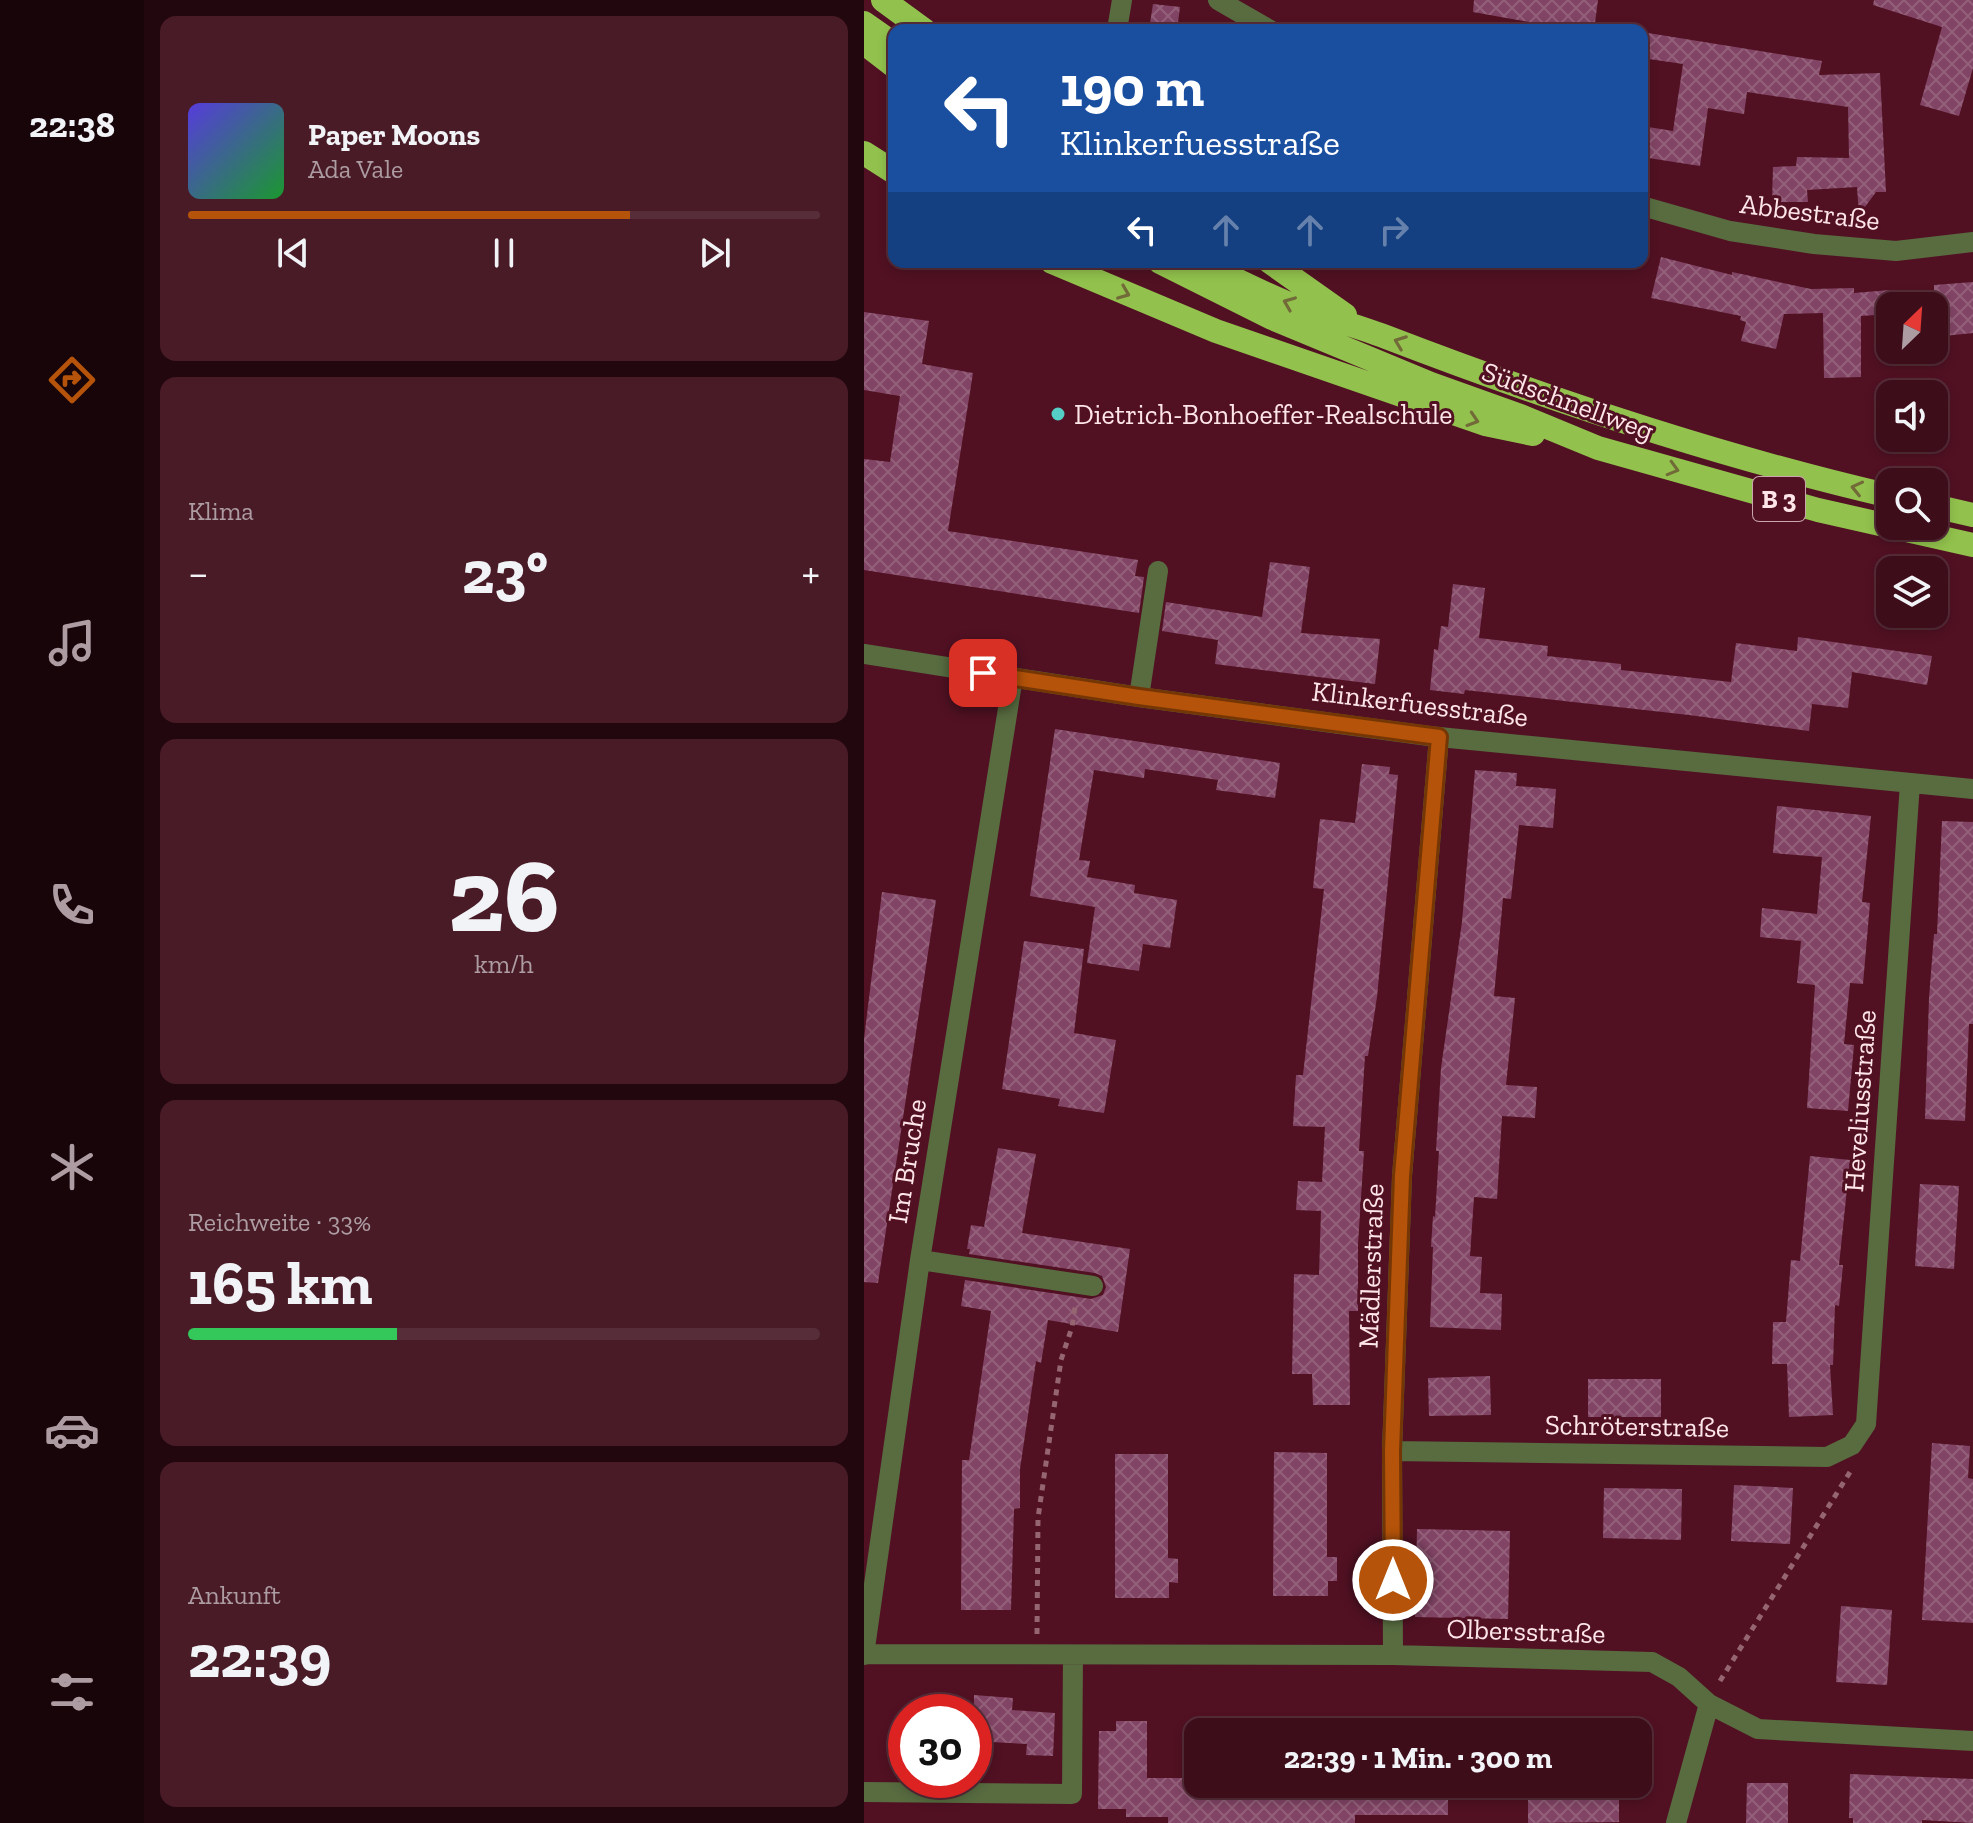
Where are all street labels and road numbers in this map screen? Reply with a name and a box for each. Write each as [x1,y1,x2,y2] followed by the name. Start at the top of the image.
[1738,187,1882,237] street label: Abbestraße
[1478,355,1658,447] street label: Südschnellweg
[1753,477,1805,521] road number: B 3
[1310,674,1530,734] street label: Klinkerfuesstraße
[1837,1009,1883,1193] street label: Heveliusstraße
[881,1096,933,1226] street label: Im Bruche
[1352,1183,1390,1349] street label: Mädlerstraße
[1545,1408,1729,1444] street label: Schröterstraße
[1446,1612,1606,1650] street label: Olbersstraße

